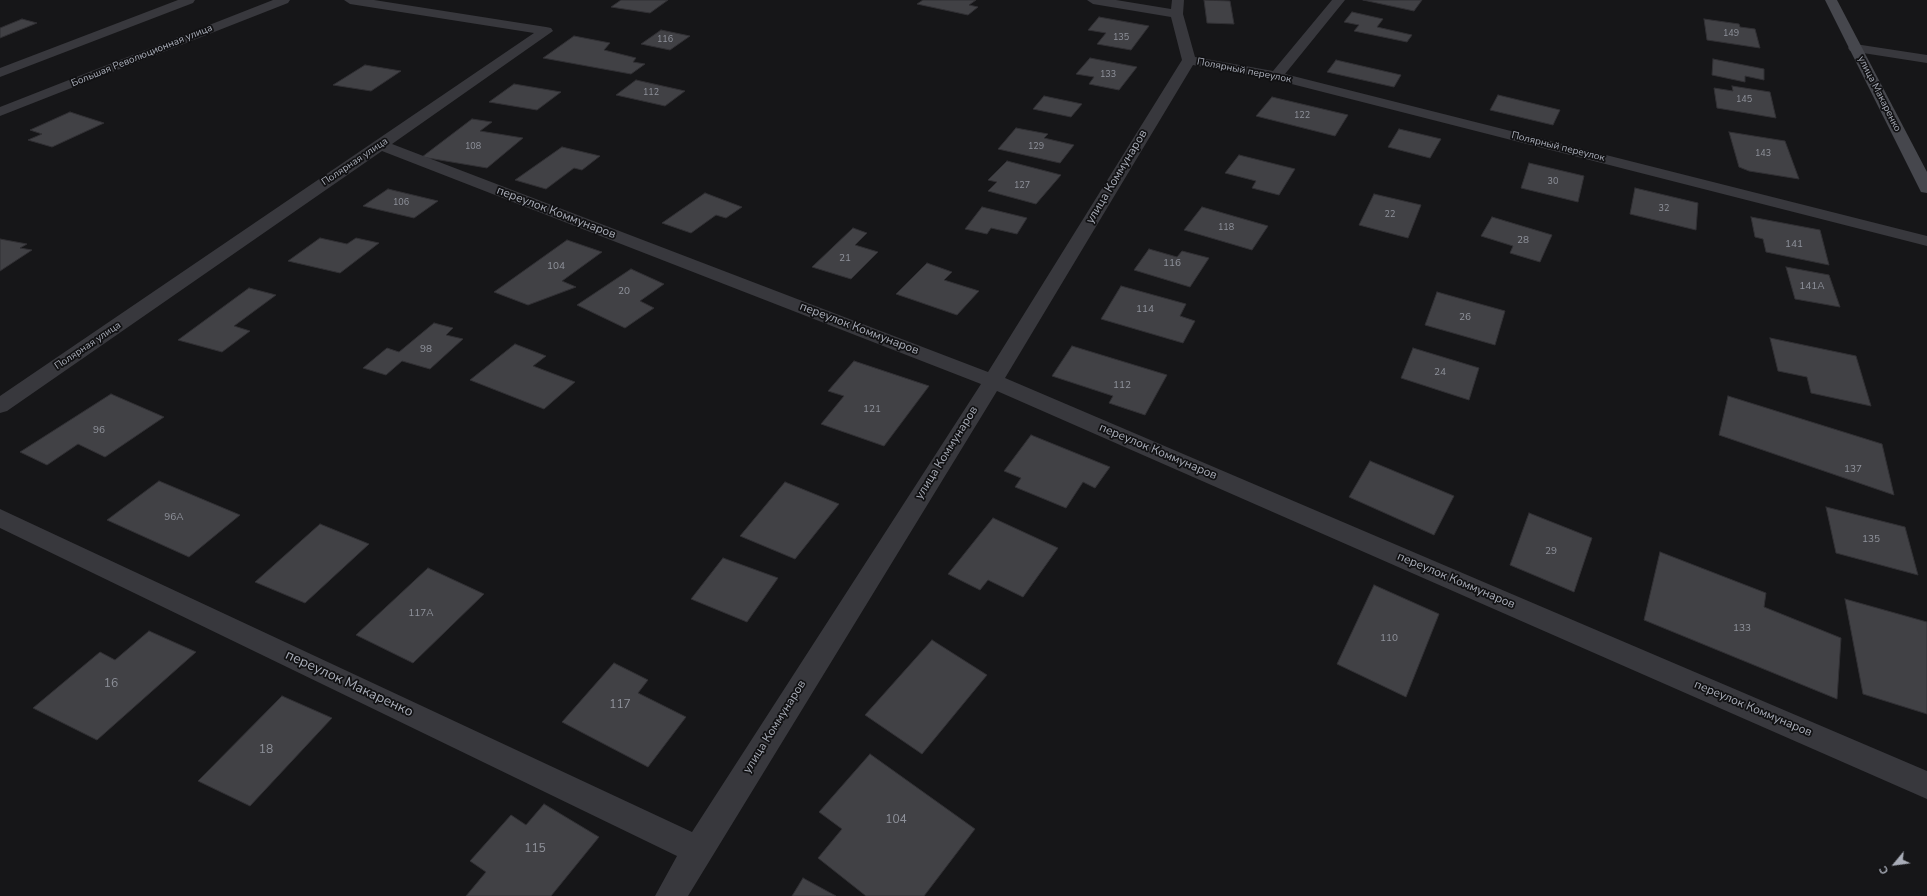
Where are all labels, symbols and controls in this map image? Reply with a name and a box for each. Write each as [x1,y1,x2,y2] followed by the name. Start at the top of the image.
[70,22,214,90] street label: Большая Революционная улица
[1723,29,1739,39] house number: 149
[1113,33,1129,43] house number: 135
[657,35,673,45] house number: 116
[1855,54,1903,134] street label: улица Макаренко
[1196,56,1292,86] street label: Полярный переулок
[1100,70,1116,80] house number: 133
[643,88,659,98] house number: 112
[1736,95,1752,105] house number: 145
[1294,111,1310,121] house number: 122
[1083,127,1151,227] street label: улица Коммунаров
[1510,130,1606,164] street label: Полярный переулок
[320,135,390,189] street label: Полярная улица
[465,142,481,152] house number: 108
[1028,142,1044,152] house number: 129
[1755,149,1771,159] house number: 143
[1548,177,1558,187] house number: 30
[1014,181,1030,191] house number: 127
[494,184,618,242] street label: переулок Коммунаров
[393,198,409,208] house number: 106
[1659,204,1669,214] house number: 32
[1385,210,1395,220] house number: 22
[1218,223,1234,233] house number: 118
[1517,235,1529,247] house number: 28
[1785,239,1803,251] house number: 141
[839,253,851,265] house number: 21
[1163,258,1181,270] house number: 116
[547,261,565,273] house number: 104
[1799,281,1825,293] house number: 141А
[618,286,630,298] house number: 20
[797,300,921,358] street label: переулок Коммунаров
[1136,304,1154,316] house number: 114
[1459,312,1471,324] house number: 26
[53,319,123,373] street label: Полярная улица
[420,344,432,356] house number: 98
[1434,367,1446,379] house number: 24
[1113,380,1131,392] house number: 112
[863,404,881,416] house number: 121
[913,404,981,502] street label: улица Коммунаров
[1097,421,1219,483] street label: переулок Коммунаров
[93,425,105,437] house number: 96
[1844,464,1862,476] house number: 137
[164,512,184,524] house number: 96А
[1862,534,1880,546] house number: 135
[1545,546,1557,558] house number: 29
[1395,550,1517,612] street label: переулок Коммунаров
[408,608,434,620] house number: 117А
[1733,623,1751,635] house number: 133
[1380,633,1398,645] house number: 110
[282,647,416,721] street label: переулок Макаренко
[104,677,118,691] house number: 16
[741,678,809,776] street label: улица Коммунаров
[1692,678,1814,740] street label: переулок Коммунаров
[609,698,631,712] house number: 117
[259,743,273,757] house number: 18
[885,813,907,827] house number: 104
[524,842,546,856] house number: 115
[1875,844,1915,884] north arrow
[1876,863,1892,877] text: С

